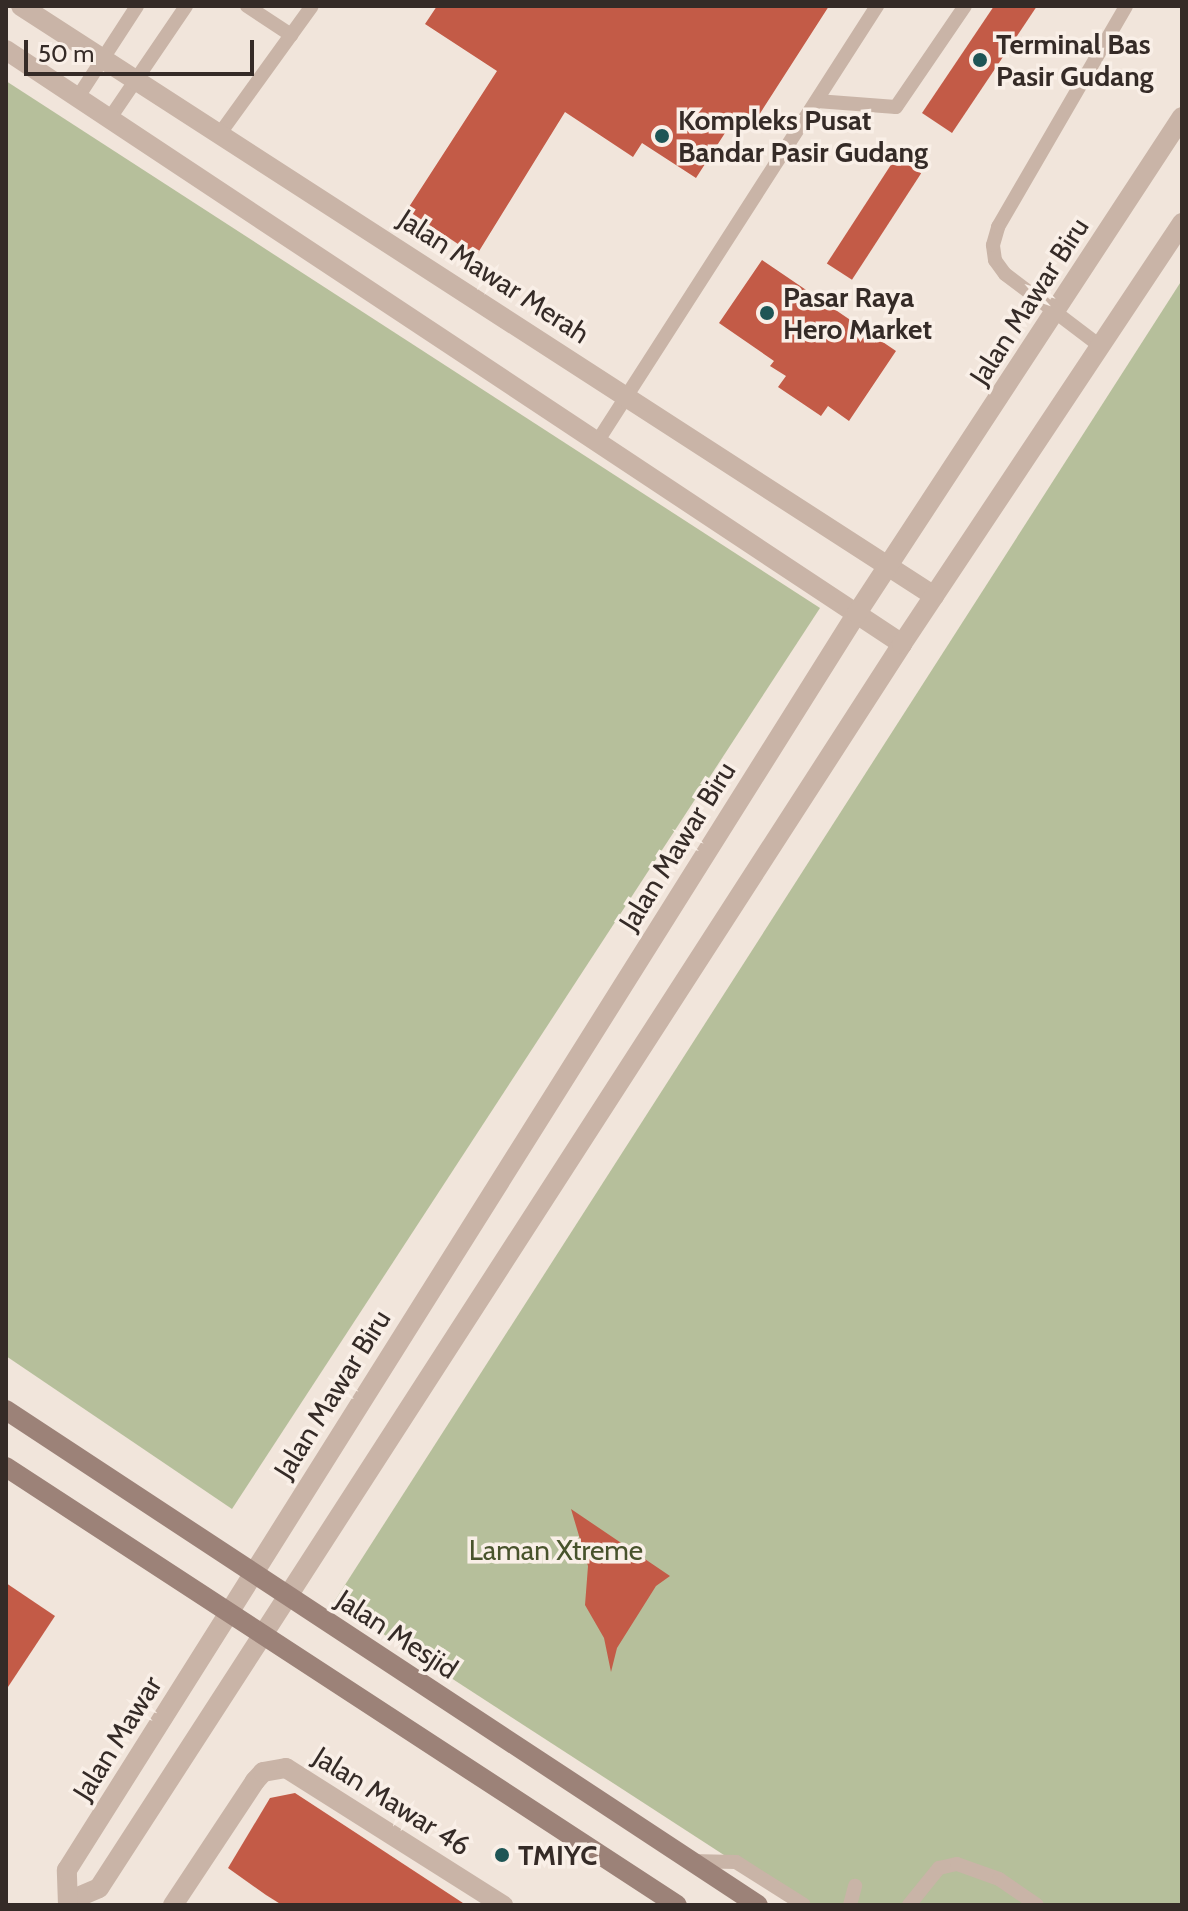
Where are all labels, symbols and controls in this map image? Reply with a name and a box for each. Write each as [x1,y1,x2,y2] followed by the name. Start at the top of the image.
[28,24,258,74] scale bar
[996,27,1154,93] place label: Terminal Bas Pasir Gudang
[38,39,94,68] text: 50 m
[971,51,989,69] marker: Terminal Bas Pasir Gudang
[678,103,928,169] place label: Kompleks Pusat Bandar Pasir Gudang
[653,127,671,145] marker: Kompleks Pusat Bandar Pasir Gudang
[392,202,596,350] street label: Jalan Mawar Merah
[962,211,1096,391] street label: Jalan Mawar Biru
[783,280,932,346] place label: Pasar Raya Hero Market
[758,304,776,322] marker: Pasar Raya Hero Market
[612,755,742,937] street label: Jalan Mawar Biru
[267,1303,397,1485] street label: Jalan Mawar Biru
[469,1533,643,1567] park label: Laman Xtreme
[330,1582,464,1686] street label: Jalan Mesjid
[66,1670,168,1806] street label: Jalan Mawar
[307,1739,477,1863] street label: Jalan Mawar 46
[518,1838,597,1872] place label: TMIYC
[493,1846,511,1864] marker: TMIYC

